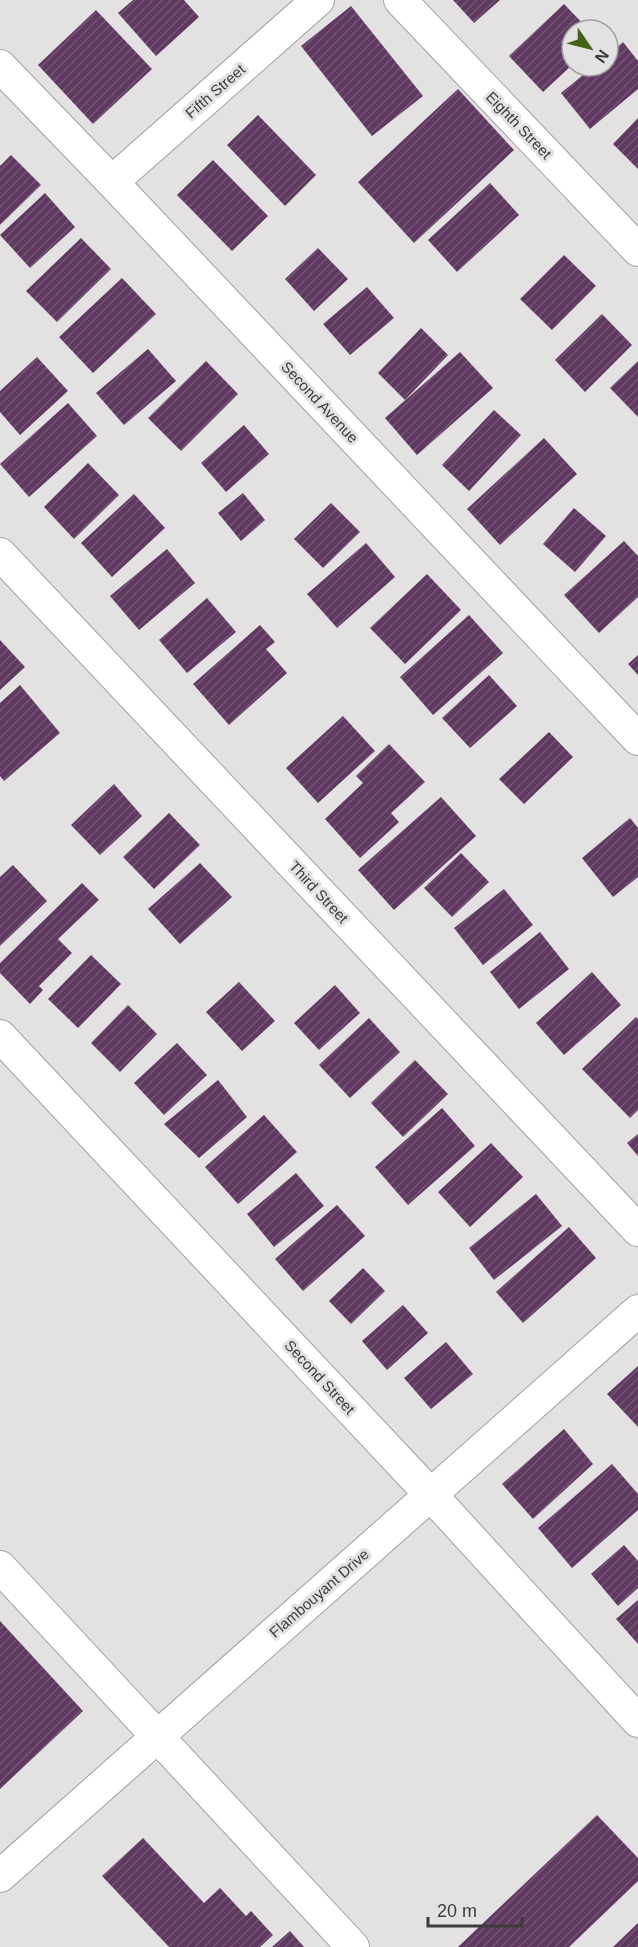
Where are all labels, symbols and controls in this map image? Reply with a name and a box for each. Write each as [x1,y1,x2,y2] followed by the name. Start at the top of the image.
[560,18,620,78] north arrow
[592,47,612,66] text: N
[182,60,249,121] street label: Fifth Street
[483,88,556,163] street label: Eighth Street
[278,358,362,446] street label: Second Avenue
[286,858,353,927] street label: Third Street
[281,1336,359,1418] street label: Second Street
[266,1545,372,1641] street label: Flambouyant Drive
[428,1890,522,1928] scale bar
[437,1901,477,1921] text: 20 m

